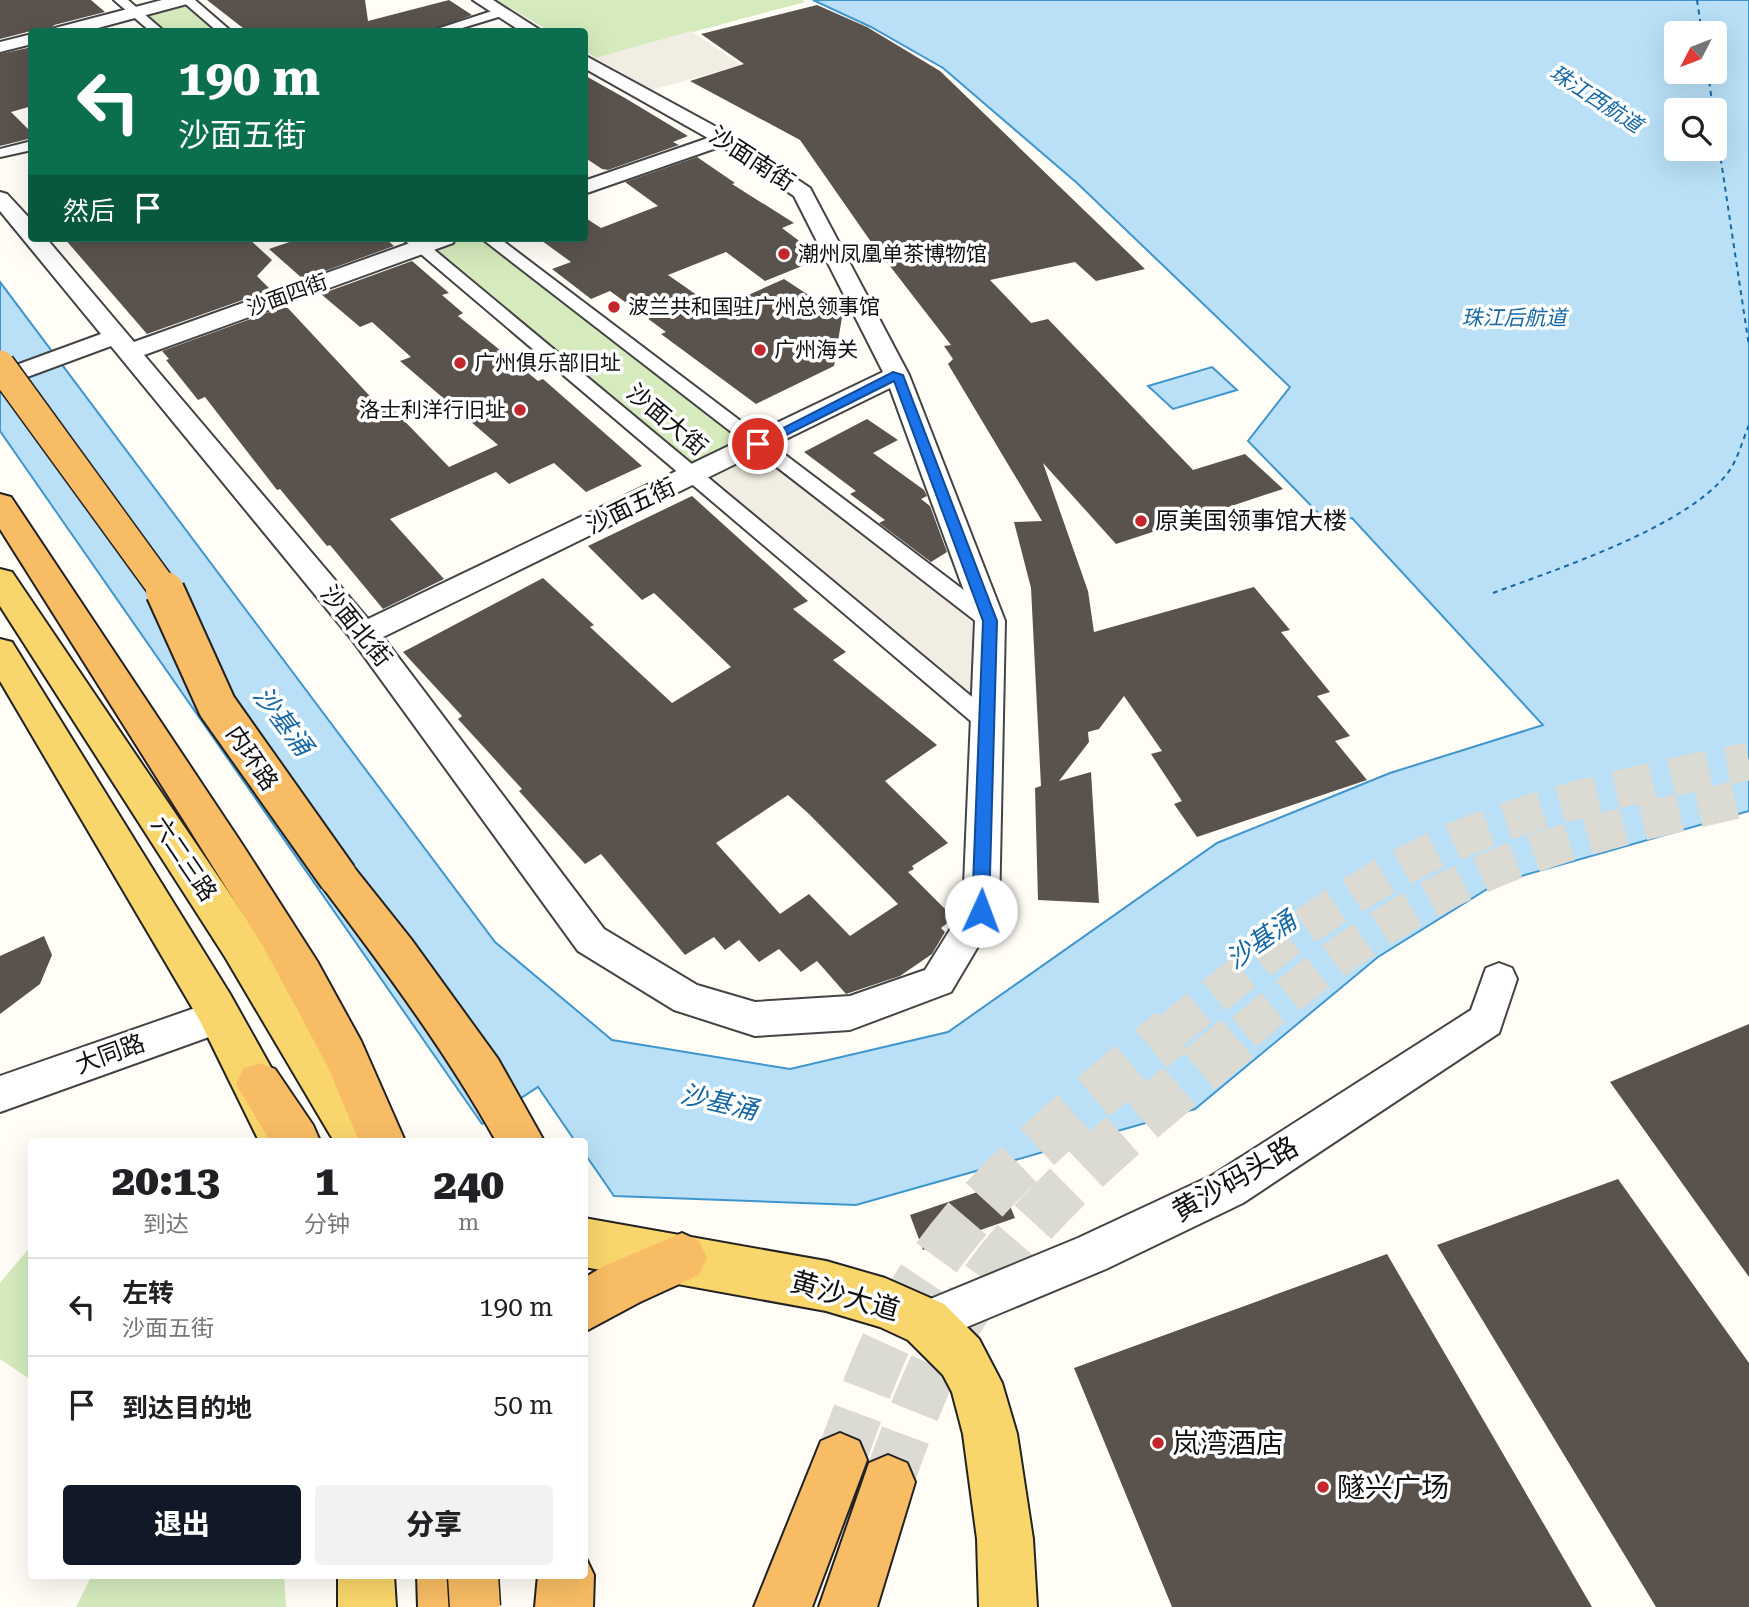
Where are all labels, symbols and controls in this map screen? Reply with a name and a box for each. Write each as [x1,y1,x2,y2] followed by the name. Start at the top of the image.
[1664,21,1727,84] north arrow
[1664,21,1727,161] map controls
[178,50,320,107] text: 190 m
[63,56,154,147] icon: left
[1545,60,1649,139] water label: 珠江西航道
[1664,98,1727,161] button: search
[178,116,306,154] text: 沙面五街
[704,121,800,197] street label: 沙面南街
[129,189,167,227] icon: arrive
[63,196,115,226] text: 然后
[798,242,987,266] place label: 潮州凤凰单茶博物馆
[776,246,792,262] marker: 潮州凤凰单茶博物馆
[243,269,331,321] street label: 沙面四街
[628,295,880,319] place label: 波兰共和国驻广州总领事馆
[606,299,622,315] marker: 波兰共和国驻广州总领事馆
[1462,306,1569,330] water label: 珠江后航道
[774,338,858,362] place label: 广州海关
[752,342,768,358] marker: 广州海关
[474,351,621,375] place label: 广州俱乐部旧址
[452,355,468,371] marker: 广州俱乐部旧址
[621,378,713,462] street label: 沙面大街
[359,398,506,422] place label: 洛士利洋行旧址
[512,402,528,418] marker: 洛士利洋行旧址
[728,414,788,474] pin
[739,425,777,463] icon: arrive
[582,472,680,540] street label: 沙面五街
[1155,507,1347,535] place label: 原美国领事馆大楼
[1133,513,1149,529] marker: 原美国领事馆大楼
[315,580,397,672] street label: 沙面北街
[248,681,320,764] water label: 沙基涌
[220,720,284,796] street label: 内环路
[146,811,222,907] street label: 六二三路
[944,874,1018,948] position arrow
[1220,904,1304,975] water label: 沙基涌
[71,1029,149,1079] street label: 大同路
[678,1079,763,1126] water label: 沙基涌
[1166,1130,1304,1228] street label: 黄沙码头路
[112,1156,220,1205] text: 20:13
[315,1156,338,1205] text: 1
[434,1160,504,1209] text: 240
[458,1209,479,1236] text: m
[143,1211,189,1238] text: 到达
[304,1211,350,1238] text: 分钟
[787,1265,903,1327] street label: 黄沙大道
[122,1278,174,1308] text: 左转
[63,1288,101,1326] icon: left
[479,1292,553,1322] text: 190 m
[122,1315,214,1342] text: 沙面五街
[63,1386,101,1424] icon: arrive
[494,1390,553,1420] text: 50 m
[122,1393,252,1423] text: 到达目的地
[1172,1427,1284,1460] place label: 岚湾酒店
[1150,1435,1166,1451] marker: 岚湾酒店
[1337,1471,1449,1504] place label: 隧兴广场
[1315,1479,1331,1495] marker: 隧兴广场
[63,1485,301,1565] button: 退出
[315,1485,553,1565] button: 分享

